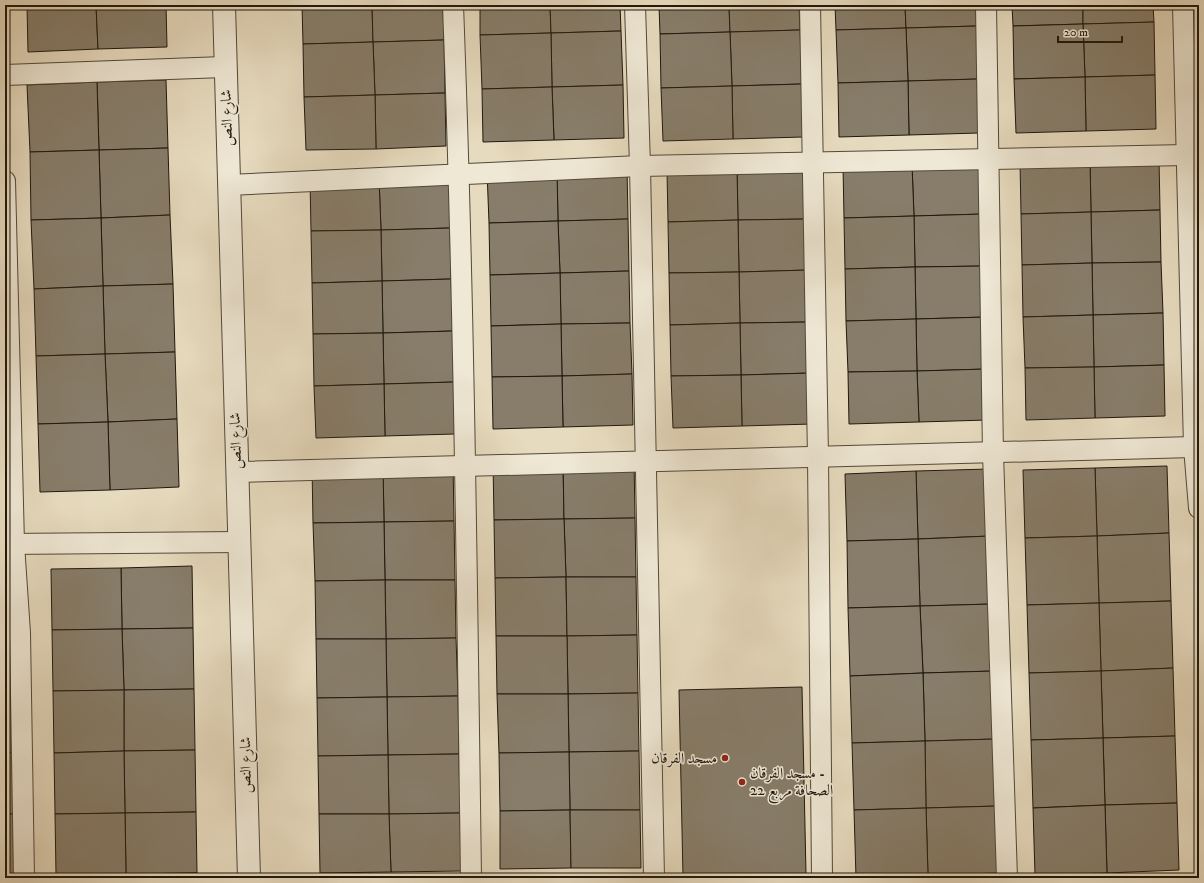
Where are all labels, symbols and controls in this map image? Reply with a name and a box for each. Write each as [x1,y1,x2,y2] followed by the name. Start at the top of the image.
[1058,18,1122,44] scale bar
[1064,25,1088,40] text: 20 m
[217,89,240,147] street label: شارع النص
[226,412,249,470] street label: شارع النص
[236,737,259,793] street label: شارع النص
[651,749,717,768] place label: مسجد الفرقان
[720,753,730,763] marker: مسجد الفرقان
[750,764,833,804] place label: مسجد الفرقان - الصحافة مربع 22
[737,777,747,787] marker: مسجد الفرقان - الصحافة مربع 22

